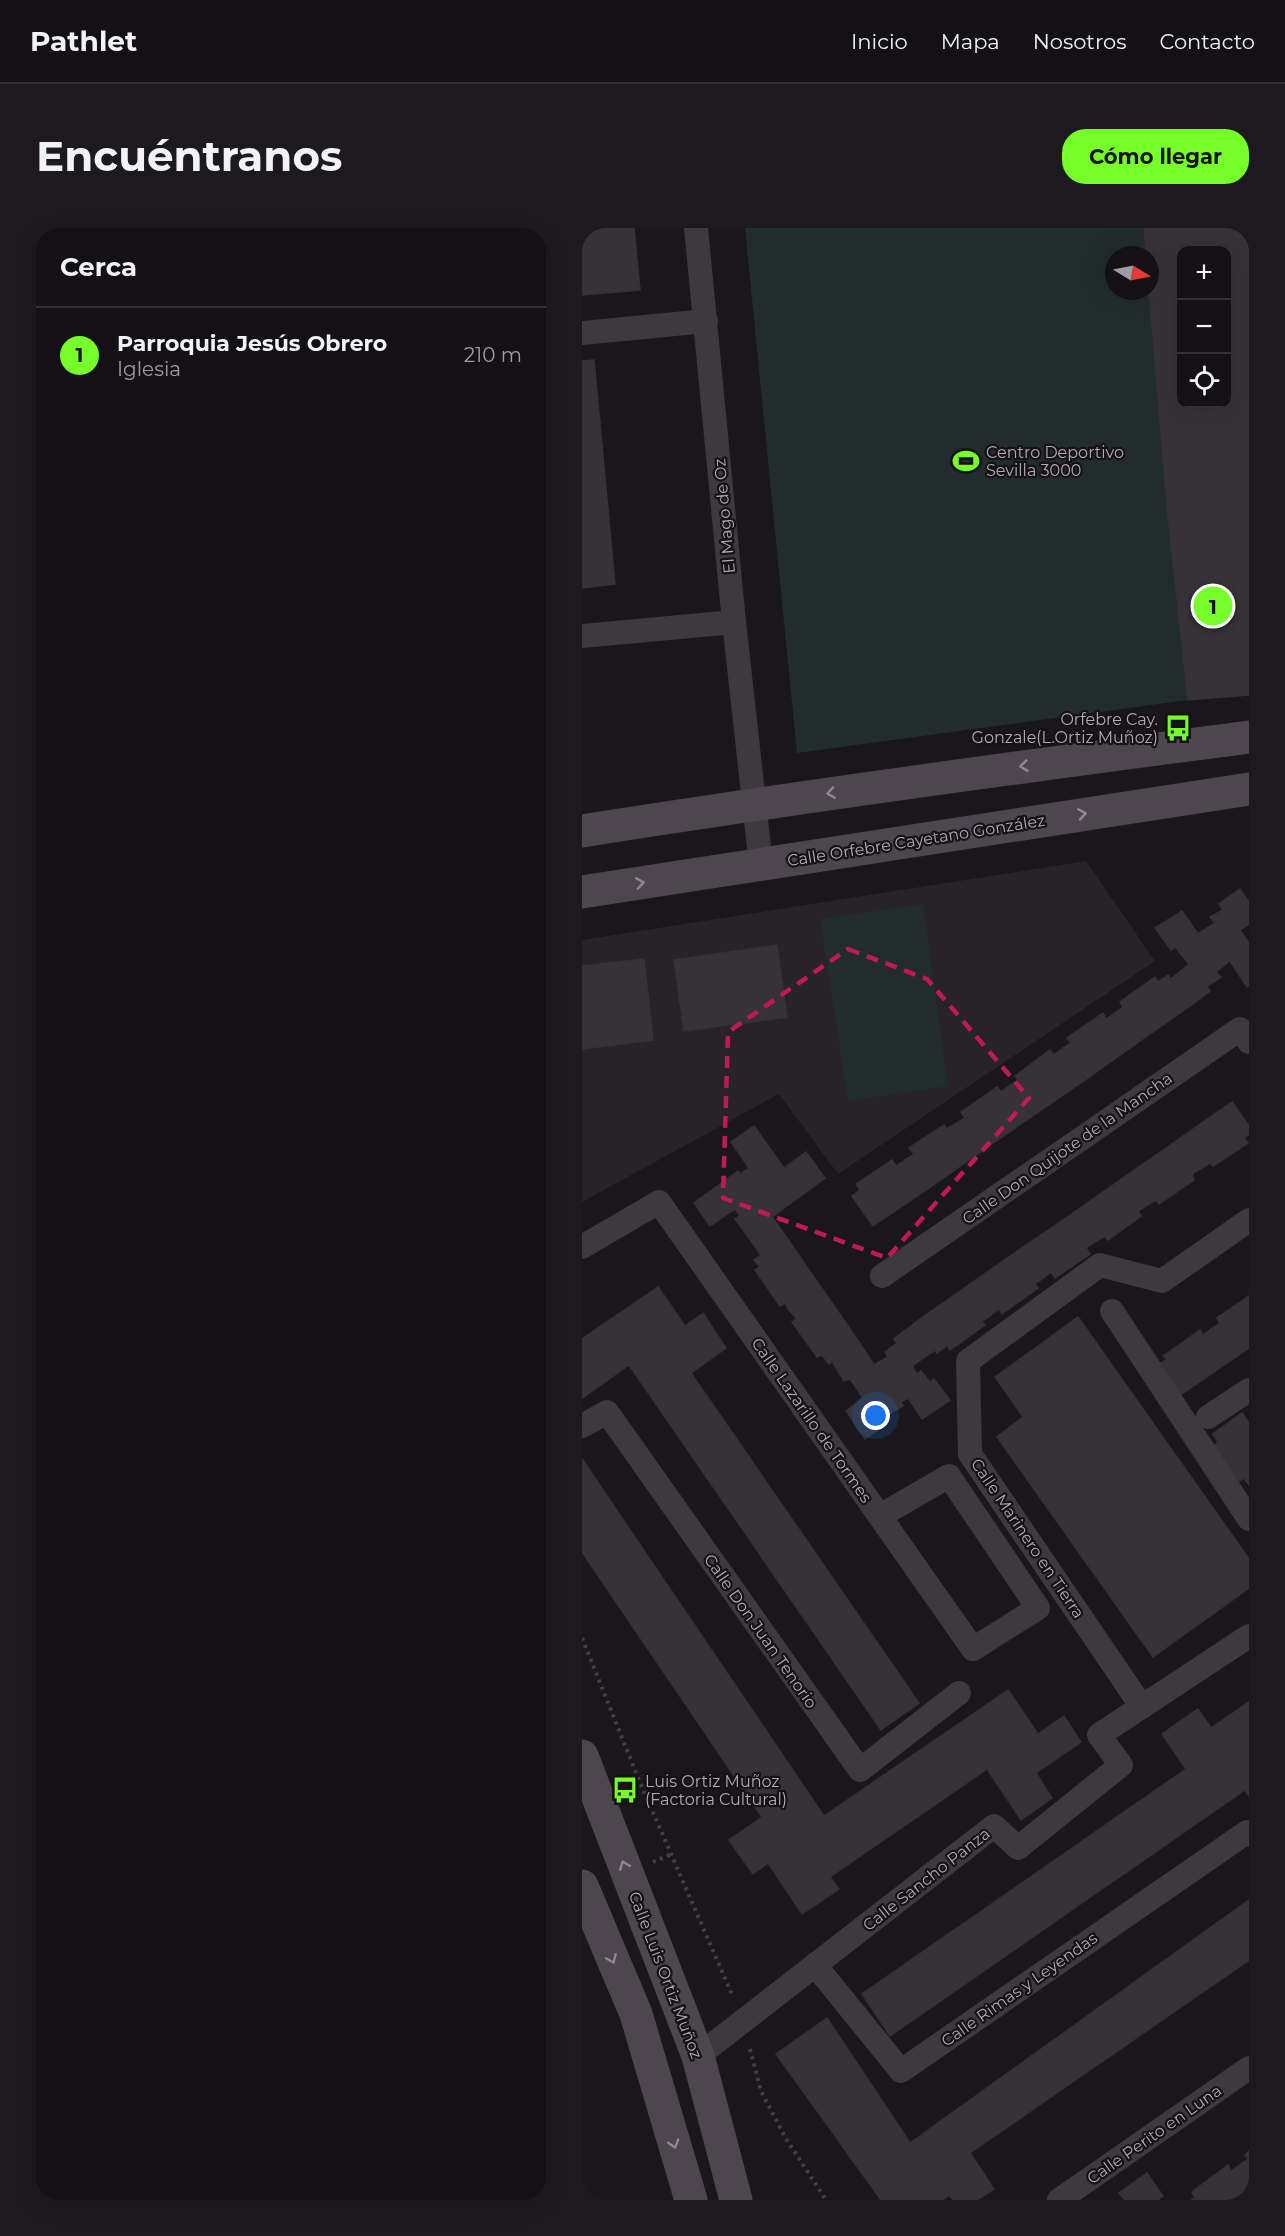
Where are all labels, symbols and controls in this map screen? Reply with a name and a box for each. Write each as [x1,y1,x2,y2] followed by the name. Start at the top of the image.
[30,24,137,58] text: Pathlet
[851,29,908,54] text: Inicio
[941,29,1000,54] text: Mapa
[1033,29,1126,54] text: Nosotros
[1159,29,1255,54] text: Contacto
[1062,129,1249,184] button: Cómo llegar
[36,130,342,182] text: Encuéntranos
[1105,246,1159,300] north arrow
[1177,246,1231,408] map controls
[1177,246,1231,300] button: +
[60,251,137,283] text: Cerca
[1177,300,1231,354] button: −
[117,330,387,357] text: Parroquia Jesús Obrero
[76,343,83,367] text: 1
[464,343,522,367] text: 210 m
[1177,354,1231,408] button: locate
[117,357,181,381] text: Iglesia
[986,443,1124,480] place label: Centro Deportivo Sevilla 3000
[951,446,981,476] sports icon: Centro Deportivo Sevilla 3000
[710,458,739,574] street label: El Mago de Oz
[1194,584,1232,628] pin: 1
[972,710,1158,747] place label: Orfebre Cay. Gonzale(L.Ortiz Muñoz)
[1163,713,1193,743] bus stop icon: Orfebre Cay. Gonzale(L.Ortiz Muñoz)
[1020,760,1029,772] one-way arrow
[827,786,836,798] one-way arrow
[1077,809,1086,821] one-way arrow
[786,811,1046,870] street label: Calle Orfebre Cayetano González
[634,877,644,890] one-way arrow
[959,1068,1176,1228] street label: Calle Don Quijote de la Mancha
[747,1334,876,1506] street label: Calle Lazarillo de Tormes
[861,1401,890,1430] your location
[967,1455,1088,1622] street label: Calle Marinero en Tierra
[700,1550,821,1712] street label: Calle Don Juan Tenorio
[645,1772,787,1809] place label: Luis Ortiz Muñoz (Factoria Cultural)
[610,1775,640,1805] bus stop icon: Luis Ortiz Muñoz (Factoria Cultural)
[859,1824,994,1935] street label: Calle Sancho Panza
[619,1860,631,1871] one-way arrow
[625,1889,706,2062] street label: Calle Luis Ortiz Muñoz
[938,1928,1101,2051] street label: Calle Rimas y Leyendas
[605,1953,617,1964] one-way arrow
[1083,2081,1225,2188] street label: Calle Perito en Luna
[667,2138,679,2149] one-way arrow

